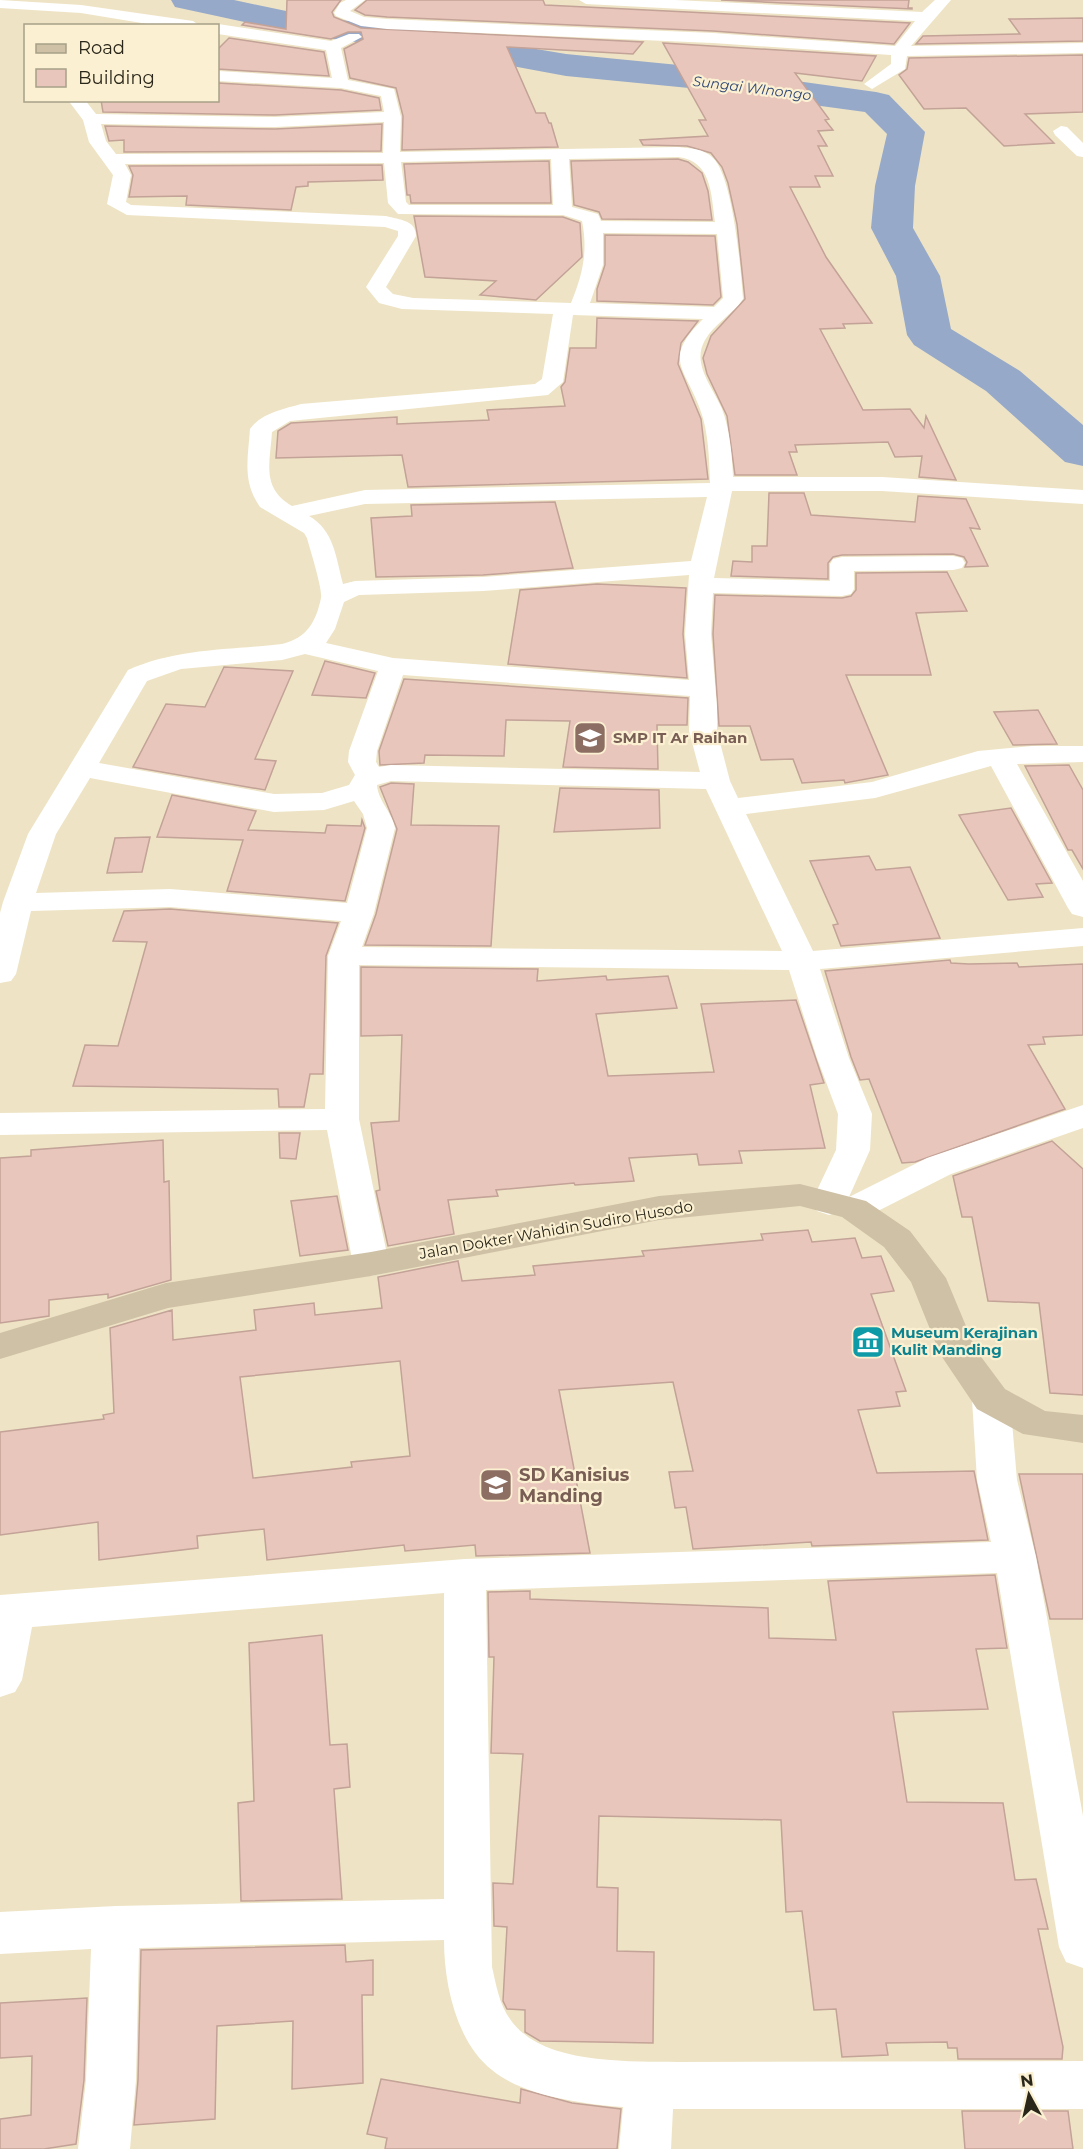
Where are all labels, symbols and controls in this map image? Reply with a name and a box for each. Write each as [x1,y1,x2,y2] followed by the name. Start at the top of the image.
[24,24,219,102] legend
[78,37,125,59] text: Road
[78,67,155,89] text: Building
[692,72,813,104] water label: Sungai WInongo
[572,720,608,756] school or university icon: SMP IT Ar Raihan
[613,728,747,747] place label: SMP IT Ar Raihan
[417,1196,694,1263] street label: Jalan Dokter Wahidin Sudiro Husodo
[891,1323,1038,1359] place label: Museum Kerajinan Kulit Manding
[850,1324,886,1360] museum icon: Museum Kerajinan Kulit Manding
[519,1464,630,1507] place label: SD Kanisius Manding
[478,1467,514,1503] school or university icon: SD Kanisius Manding
[999,2065,1059,2125] north arrow
[1019,2070,1035,2091] text: N

